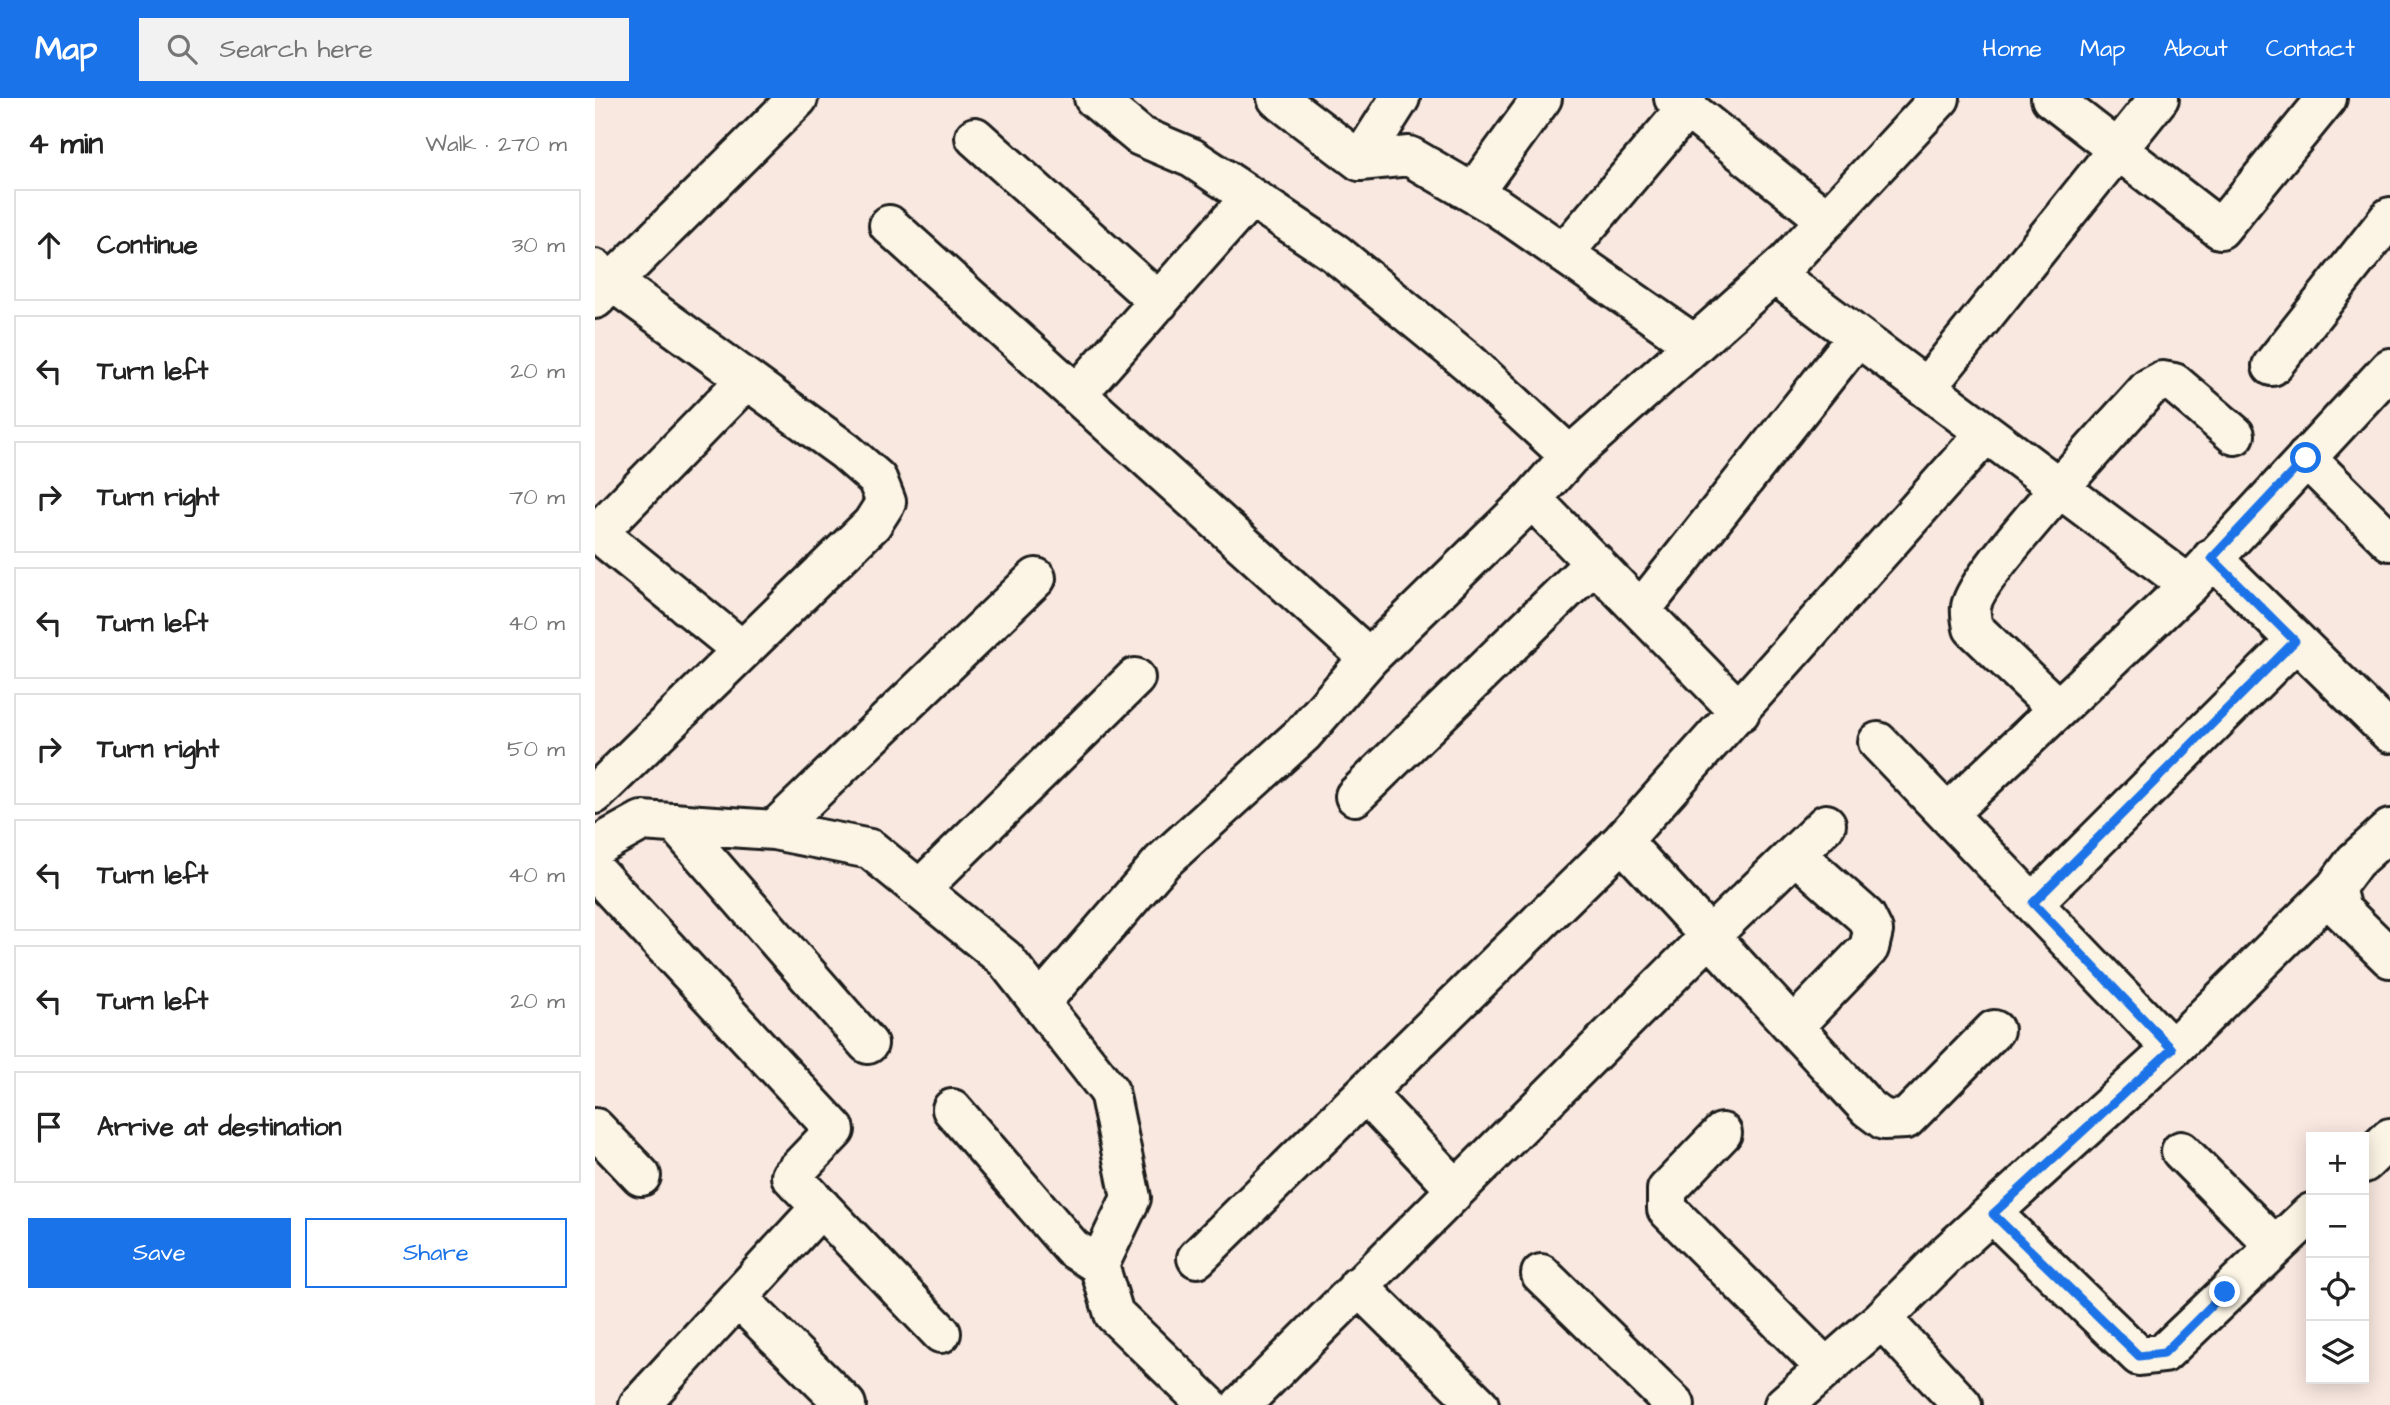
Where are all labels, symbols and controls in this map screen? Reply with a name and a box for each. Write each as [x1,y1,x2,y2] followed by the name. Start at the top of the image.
[139,18,629,81] search box
[35,26,97,72] text: Map
[163,30,201,68] icon: search
[219,31,373,67] text: Search here
[1982,32,2042,66] text: Home
[2080,32,2125,66] text: Map
[2163,32,2228,66] text: About
[2266,32,2355,66] text: Contact
[28,123,103,165] text: 4 min
[425,128,567,160] text: Walk · 270 m
[30,226,68,264] icon: ahead
[97,227,198,263] text: Continue
[512,229,565,261] text: 30 m
[30,352,68,390] icon: left
[97,353,208,389] text: Turn left
[510,355,565,387] text: 20 m
[2290,442,2321,473] route start
[30,478,68,516] icon: right
[97,479,219,515] text: Turn right
[509,481,565,513] text: 70 m
[30,604,68,642] icon: left
[97,605,208,641] text: Turn left
[508,607,565,639] text: 40 m
[30,730,68,768] icon: right
[97,731,219,767] text: Turn right
[507,733,565,765] text: 50 m
[30,856,68,894] icon: left
[97,857,208,893] text: Turn left
[508,859,565,891] text: 40 m
[30,982,68,1020] icon: left
[97,983,208,1019] text: Turn left
[510,985,565,1017] text: 20 m
[30,1108,68,1146] icon: arrive
[97,1109,342,1145] text: Arrive at destination
[2306,1132,2369,1384] map controls
[2306,1132,2369,1195] button: +
[2306,1195,2369,1258] button: −
[28,1218,291,1288] button: Save
[305,1218,567,1288] button: Share
[2306,1258,2369,1321] button: locate
[2209,1276,2240,1307] route end
[2306,1321,2369,1384] button: layers

